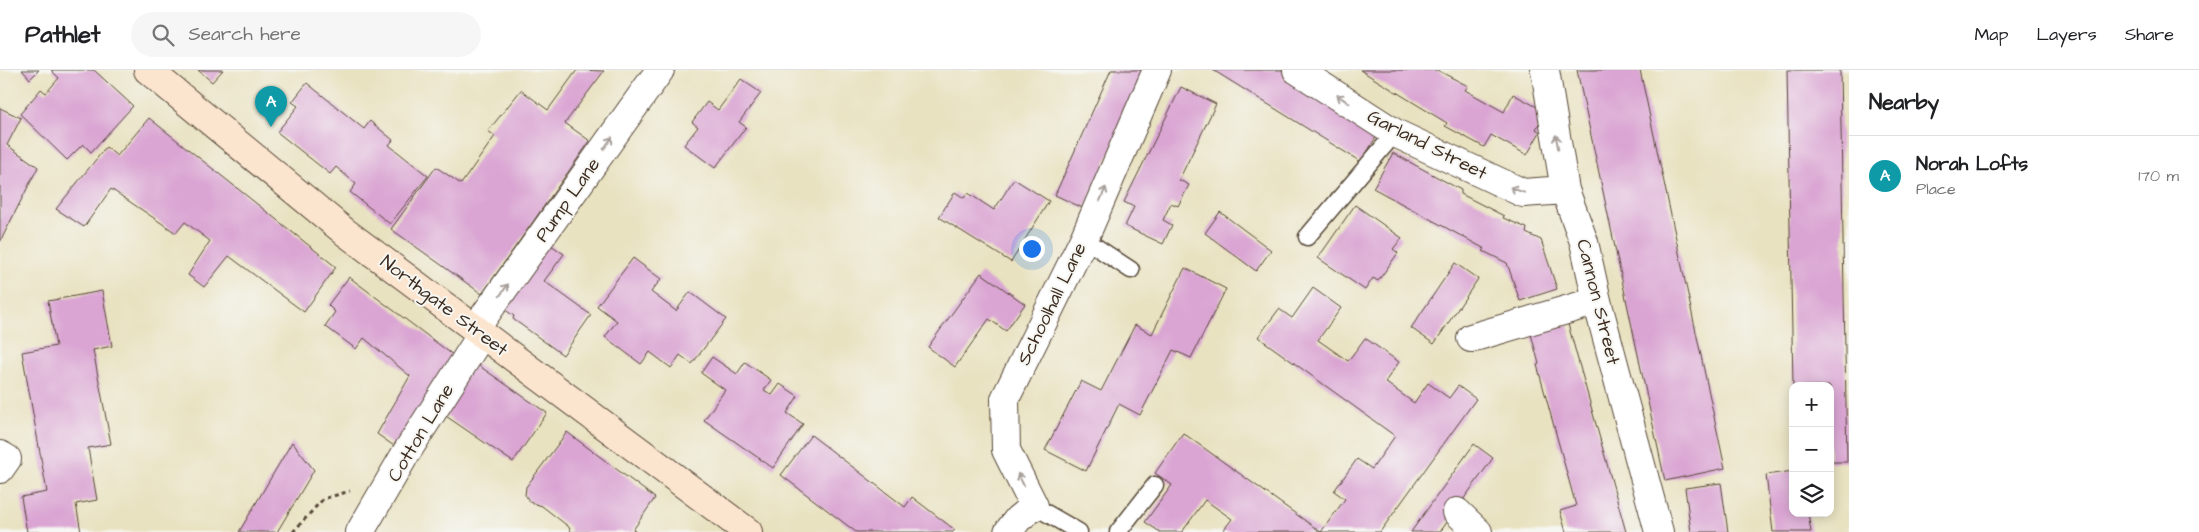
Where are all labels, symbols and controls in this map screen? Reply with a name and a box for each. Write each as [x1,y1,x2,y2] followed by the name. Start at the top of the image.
[131,12,481,57] search box
[25,18,101,52] text: Pathlet
[149,21,177,49] icon: search
[189,21,301,48] text: Search here
[1974,22,2008,47] text: Map
[2036,22,2097,47] text: Layers
[2125,22,2174,47] text: Share
[255,86,287,127] pin: A
[1869,88,1939,117] text: Nearby
[1336,94,1350,104] one-way arrow
[1362,103,1492,187] street label: Garland Street
[1552,135,1562,151] one-way arrow
[603,136,613,150] one-way arrow
[1916,151,2028,178] text: Norah Lofts
[529,152,607,248] street label: Pump Lane
[1880,165,1890,187] text: A
[2138,165,2179,187] text: 170 m
[1916,178,1956,200] text: Place
[1510,185,1525,194] one-way arrow
[1099,187,1109,202] one-way arrow
[1019,236,1045,262] your location
[1569,236,1627,368] street label: Cannon Street
[1011,238,1093,370] street label: Schoolhall Lane
[374,249,514,364] street label: Northgate Street
[499,283,509,297] one-way arrow
[381,379,461,487] street label: Cotton Lane
[1789,382,1834,517] map controls
[1789,382,1834,427] button: +
[1789,427,1834,472] button: −
[1789,472,1834,517] button: layers
[1016,473,1025,488] one-way arrow

